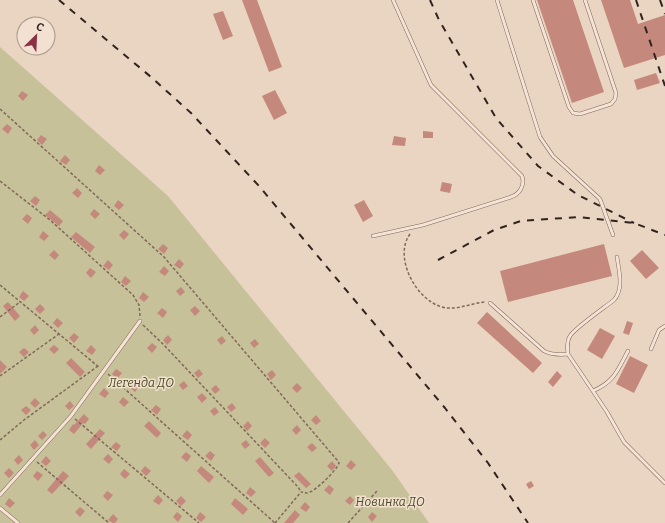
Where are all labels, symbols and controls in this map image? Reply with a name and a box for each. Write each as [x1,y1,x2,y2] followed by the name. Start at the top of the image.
[16,16,56,56] north arrow
[34,20,46,35] text: С
[107,376,174,390] park label: Легенда ДО
[355,495,425,509] park label: Новинка ДО

